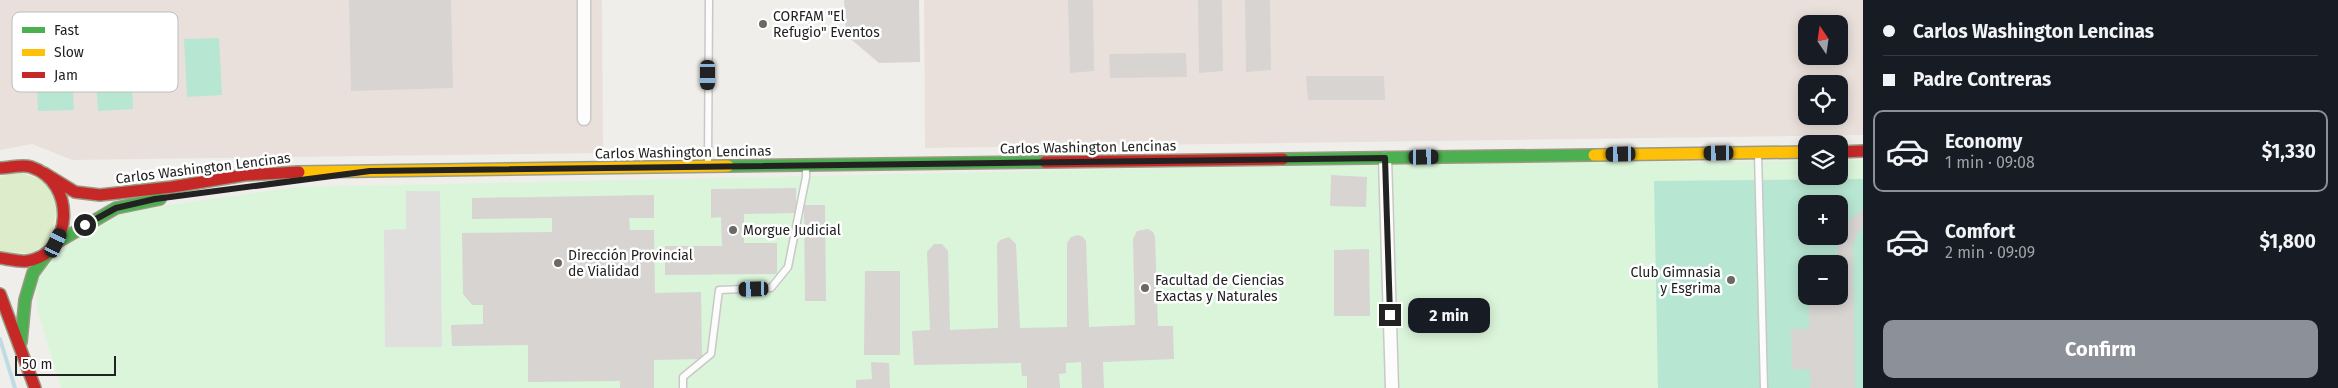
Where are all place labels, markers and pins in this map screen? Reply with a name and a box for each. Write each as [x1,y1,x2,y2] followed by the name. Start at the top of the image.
[773,8,880,41] place label: CORFAM "El Refugio" Eventos
[757,18,769,30] marker: CORFAM "El Refugio" Eventos
[743,222,841,239] place label: Morgue Judicial
[727,224,739,236] marker: Morgue Judicial
[568,247,693,280] place label: Dirección Provincial de Vialidad
[552,257,564,269] marker: Dirección Provincial de Vialidad
[1630,264,1721,297] place label: Club Gimnasia y Esgrima
[1155,272,1285,305] place label: Facultad de Ciencias Exactas y Naturales
[1725,274,1737,286] marker: Club Gimnasia y Esgrima
[1139,282,1151,294] marker: Facultad de Ciencias Exactas y Naturales

